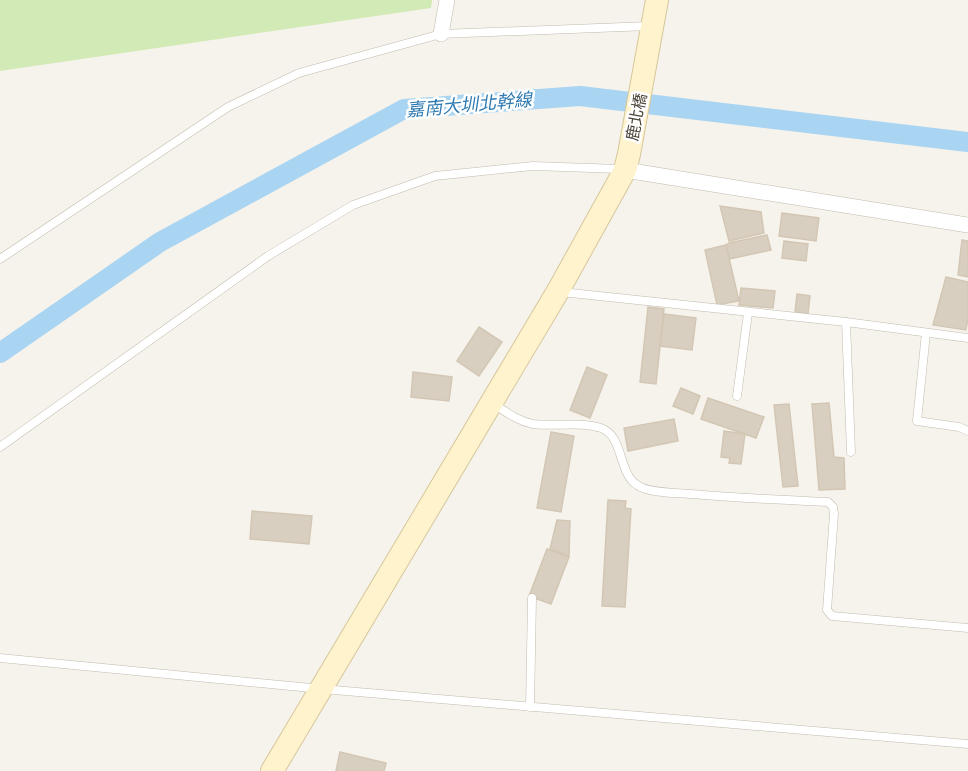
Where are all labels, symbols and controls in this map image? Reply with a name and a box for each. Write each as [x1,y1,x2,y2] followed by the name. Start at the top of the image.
[405,88,535,120] water label: 嘉南大圳北幹線
[623,92,650,142] street label: 鹿北橋

